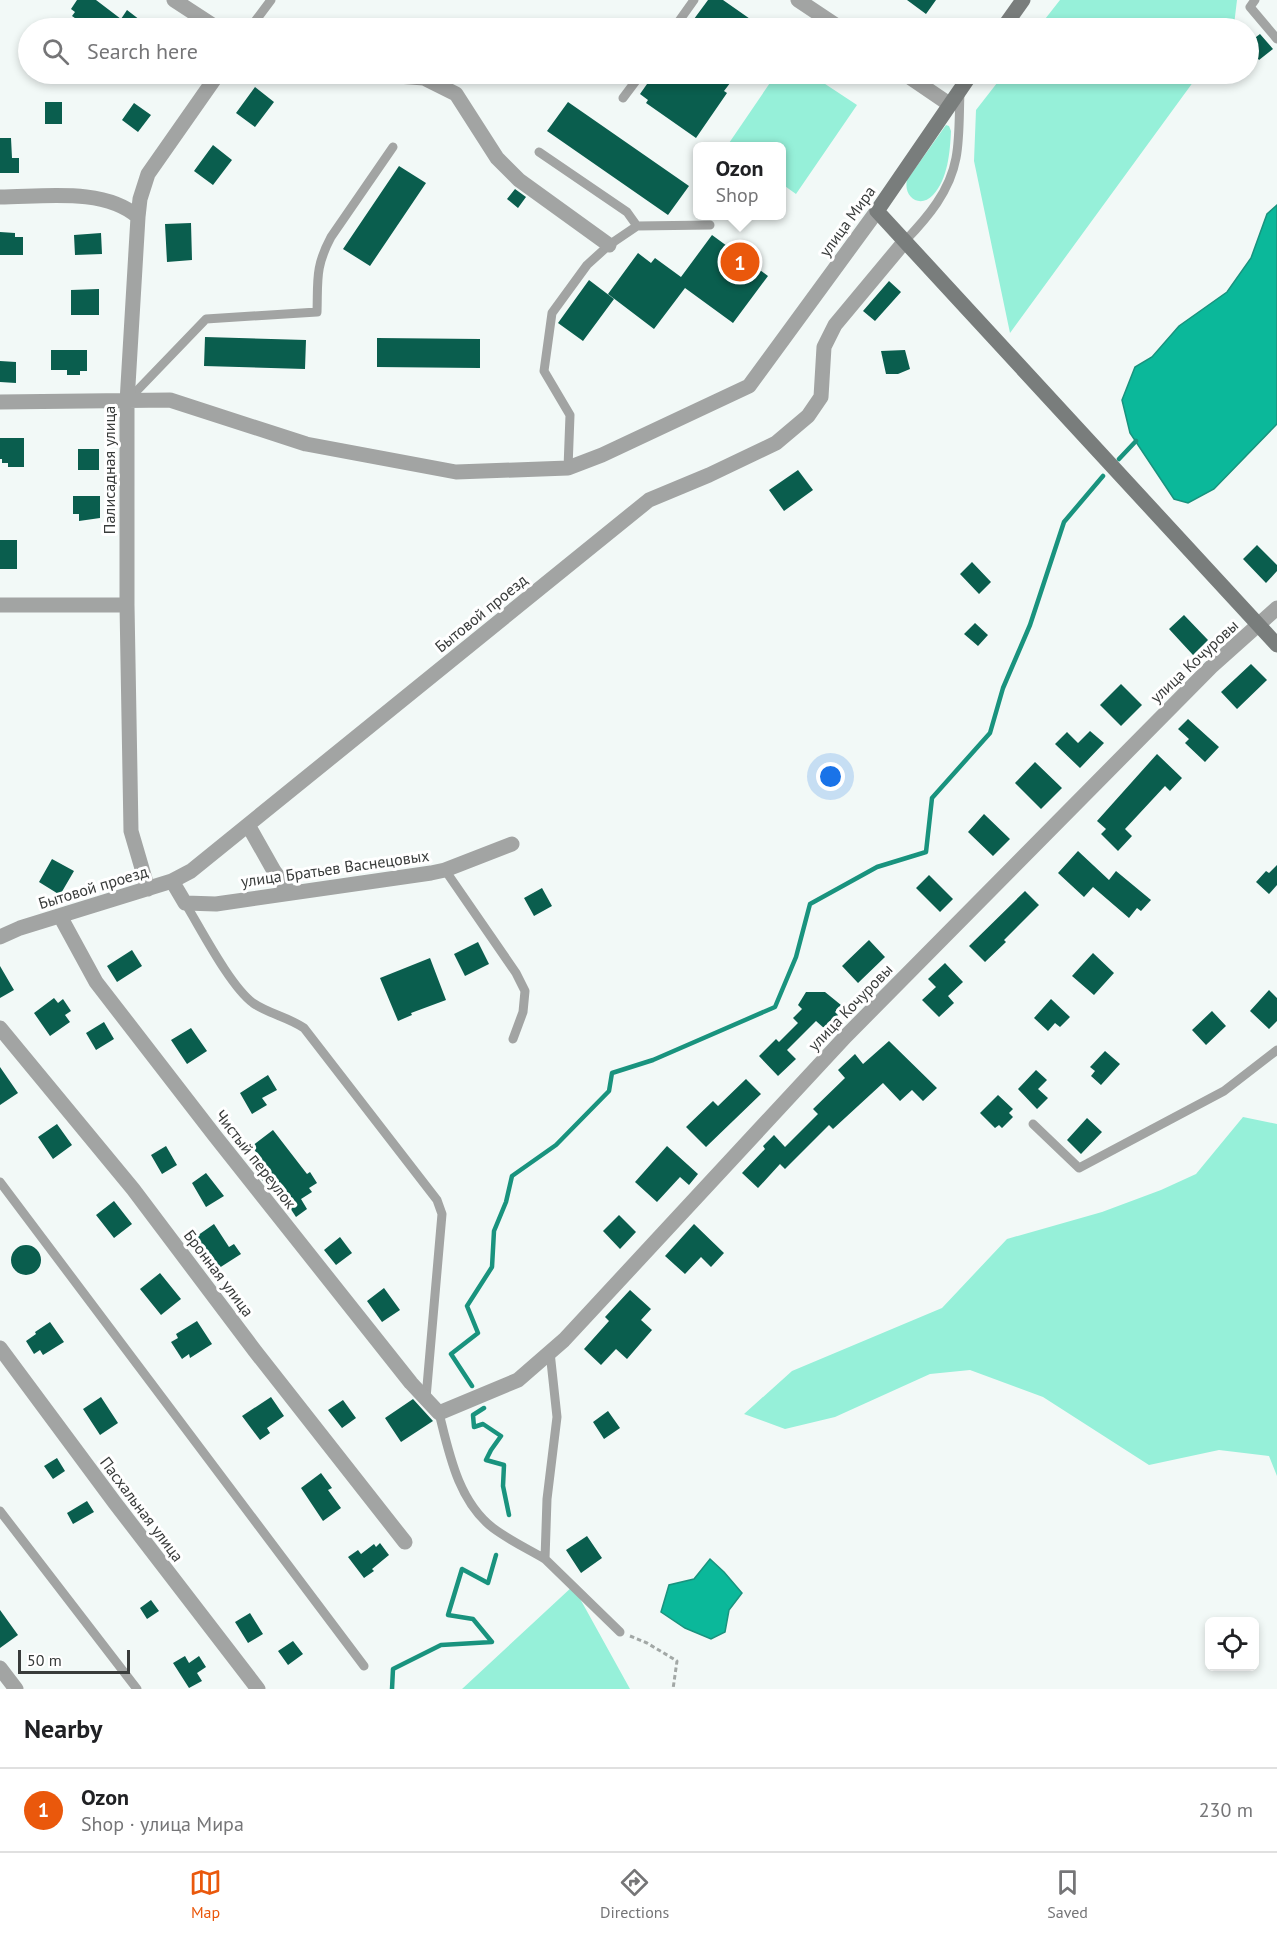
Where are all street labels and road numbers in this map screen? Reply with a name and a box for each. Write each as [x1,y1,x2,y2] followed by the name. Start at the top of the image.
[815,182,879,260] street label: улица Мира
[99,406,119,534] street label: Палисадная улица
[431,569,532,656] street label: Бытовой проезд
[1146,615,1242,707] street label: улица Кочуровы
[240,845,430,891] street label: улица Братьев Васнецовых
[36,861,150,913] street label: Бытовой проезд
[803,959,897,1055] street label: улица Кочуровы
[211,1106,301,1213] street label: Чистый переулок
[180,1226,258,1320] street label: Бронная улица
[96,1453,188,1565] street label: Пасхальная улица

